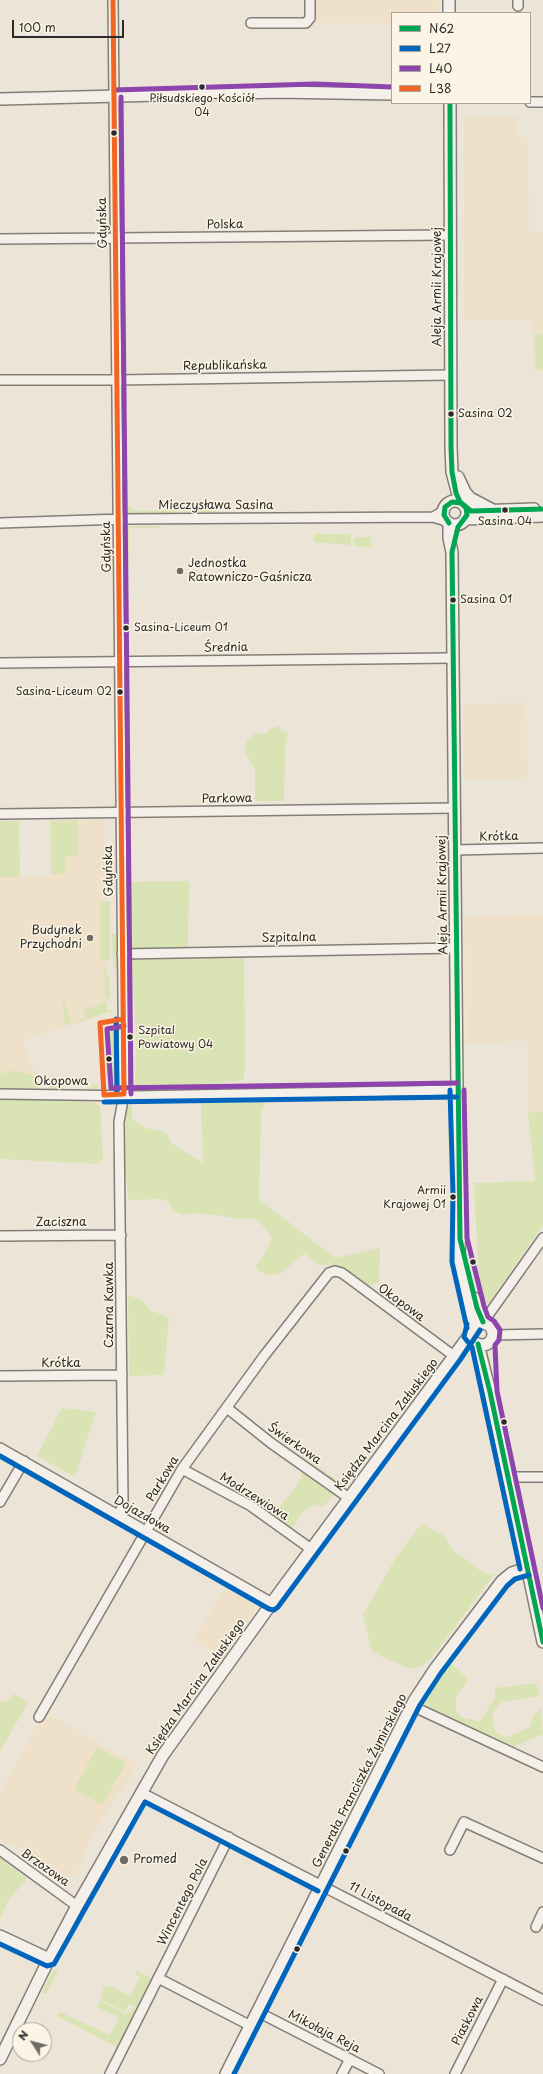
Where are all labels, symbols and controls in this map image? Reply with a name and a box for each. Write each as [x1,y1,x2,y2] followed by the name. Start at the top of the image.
[14,12,126,38] scale bar
[391,12,531,104] legend
[19,18,56,36] text: 100 m
[429,19,454,37] text: N62
[429,39,451,57] text: L27
[429,59,452,77] text: L40
[429,79,451,97] text: L38
[197,82,207,92] marker: Piłsudskiego-Kościół 04
[150,92,254,118] place label: Piłsudskiego-Kościół 04
[109,128,119,138] unlabelled marker
[95,197,111,249] street label: Gdyńska
[206,217,244,233] street label: Polska
[431,227,445,347] street label: Aleja Armii Krajowej
[183,358,267,374] street label: Republikańska
[458,407,513,421] place label: Sasina 02
[446,409,456,419] marker: Sasina 02
[158,499,274,513] street label: Mieczysława Sasina
[500,505,510,515] marker: Sasina 04
[478,515,532,529] place label: Sasina 04
[99,521,115,573] street label: Gdyńska
[188,557,312,585] place label: Jednostka Ratowniczo-Gaśnicza
[175,566,185,576] marker: Jednostka Ratowniczo-Gaśnicza
[460,593,512,607] place label: Sasina 01
[448,595,458,605] marker: Sasina 01
[134,621,228,635] place label: Sasina-Liceum 01
[121,623,131,633] marker: Sasina-Liceum 01
[204,640,248,656] street label: Średnia
[16,685,112,699] place label: Sasina-Liceum 02
[115,687,125,697] marker: Sasina-Liceum 02
[202,791,252,807] street label: Parkowa
[479,829,519,845] street label: Krótka
[435,835,451,955] street label: Aleja Armii Krajowej
[101,845,117,897] street label: Gdyńska
[20,924,82,952] place label: Budynek Przychodni
[261,930,317,946] street label: Szpitalna
[85,933,95,943] marker: Budynek Przychodni
[138,1024,213,1050] place label: Szpital Powiatowy 04
[125,1032,135,1042] marker: Szpital Powiatowy 04
[104,1054,114,1064] unlabelled marker
[34,1075,88,1089] street label: Okopowa
[383,1184,446,1210] place label: Armii Krajowej 01
[448,1192,458,1202] marker: Armii Krajowej 01
[36,1216,86,1230] street label: Zaciszna
[468,1257,478,1267] unlabelled marker
[103,1262,117,1348] street label: Czarna Kawka
[375,1281,427,1325] street label: Okopowa
[332,1356,442,1494] street label: Księdza Marcina Załuskiego
[41,1357,81,1371] street label: Krótka
[499,1417,509,1427] unlabelled marker
[264,1420,324,1468] street label: Świerkowa
[144,1454,182,1504] street label: Parkowa
[217,1470,291,1524] street label: Modrzewiowa
[111,1493,173,1537] street label: Dojazdowa
[144,1616,248,1758] street label: Księdza Marcina Załuskiego
[310,1692,410,1870] street label: Generała Franciszka Żymirskiego
[18,1846,72,1890] street label: Brzozowa
[341,1846,351,1856] unlabelled marker
[133,1853,177,1867] place label: Promed
[118,1854,130,1866] marker: Promed
[155,1856,211,1948] street label: Wincentego Pola
[346,1879,414,1925] street label: 11 Listopada
[292,1944,302,1954] unlabelled marker
[449,1994,487,2048] street label: Piaskowa
[286,2008,362,2056] street label: Mikołaja Reja
[12,2022,52,2062] north arrow
[13,2027,32,2044] text: N

